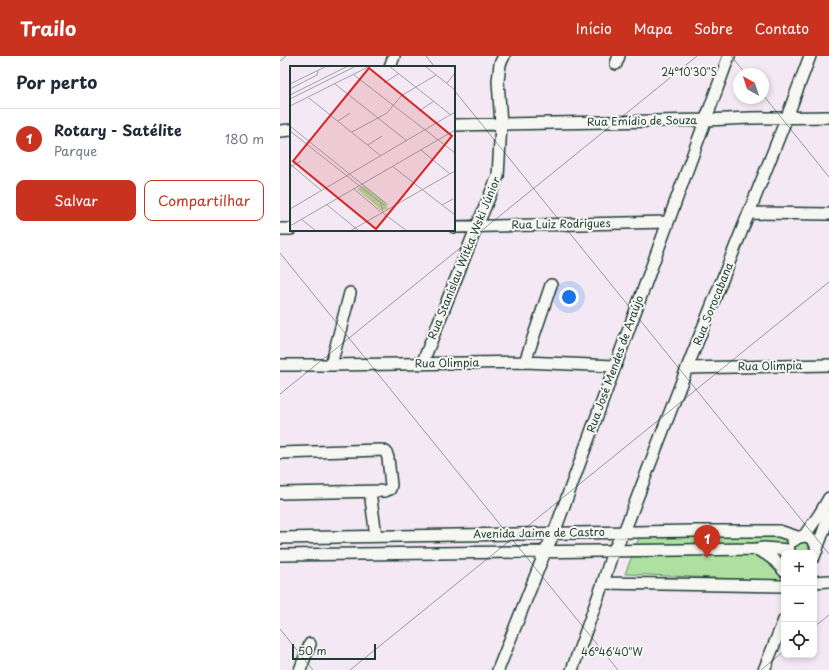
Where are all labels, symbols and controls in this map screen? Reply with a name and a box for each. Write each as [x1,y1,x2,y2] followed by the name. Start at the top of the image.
[20,14,76,42] text: Trailo
[576,18,612,39] text: Início
[634,18,672,39] text: Mapa
[694,18,733,39] text: Sobre
[755,18,809,39] text: Contato
[661,64,717,79] text: 24°10'30"S
[290,66,455,231] inset map
[733,68,769,104] north arrow
[16,69,97,95] text: Por perto
[587,111,697,130] street label: Rua Emídio de Souza
[54,118,182,141] text: Rotary - Satélite
[26,129,32,148] text: 1
[225,129,264,148] text: 180 m
[54,141,97,160] text: Parque
[423,174,504,342] street label: Rua Stanislau Witka Wski Júnior
[16,180,136,221] button: Salvar
[144,180,264,221] button: Compartilhar
[511,214,611,233] street label: Rua Luiz Rodrigues
[688,259,737,348] street label: Rua Sorocabana
[559,287,579,307] your location
[582,293,647,435] street label: Rua José Mendes de Araújo
[414,353,480,372] street label: Rua Olimpia
[737,356,803,375] street label: Rua Olimpia
[473,523,605,542] street label: Avenida Jaime de Castro
[694,525,720,558] pin: 1
[781,550,817,658] map controls
[781,550,817,586] button: +
[781,586,817,622] button: −
[781,622,817,658] button: locate
[292,642,376,661] scale bar
[298,642,327,659] text: 50 m
[581,644,643,659] text: 46°46'40"W

